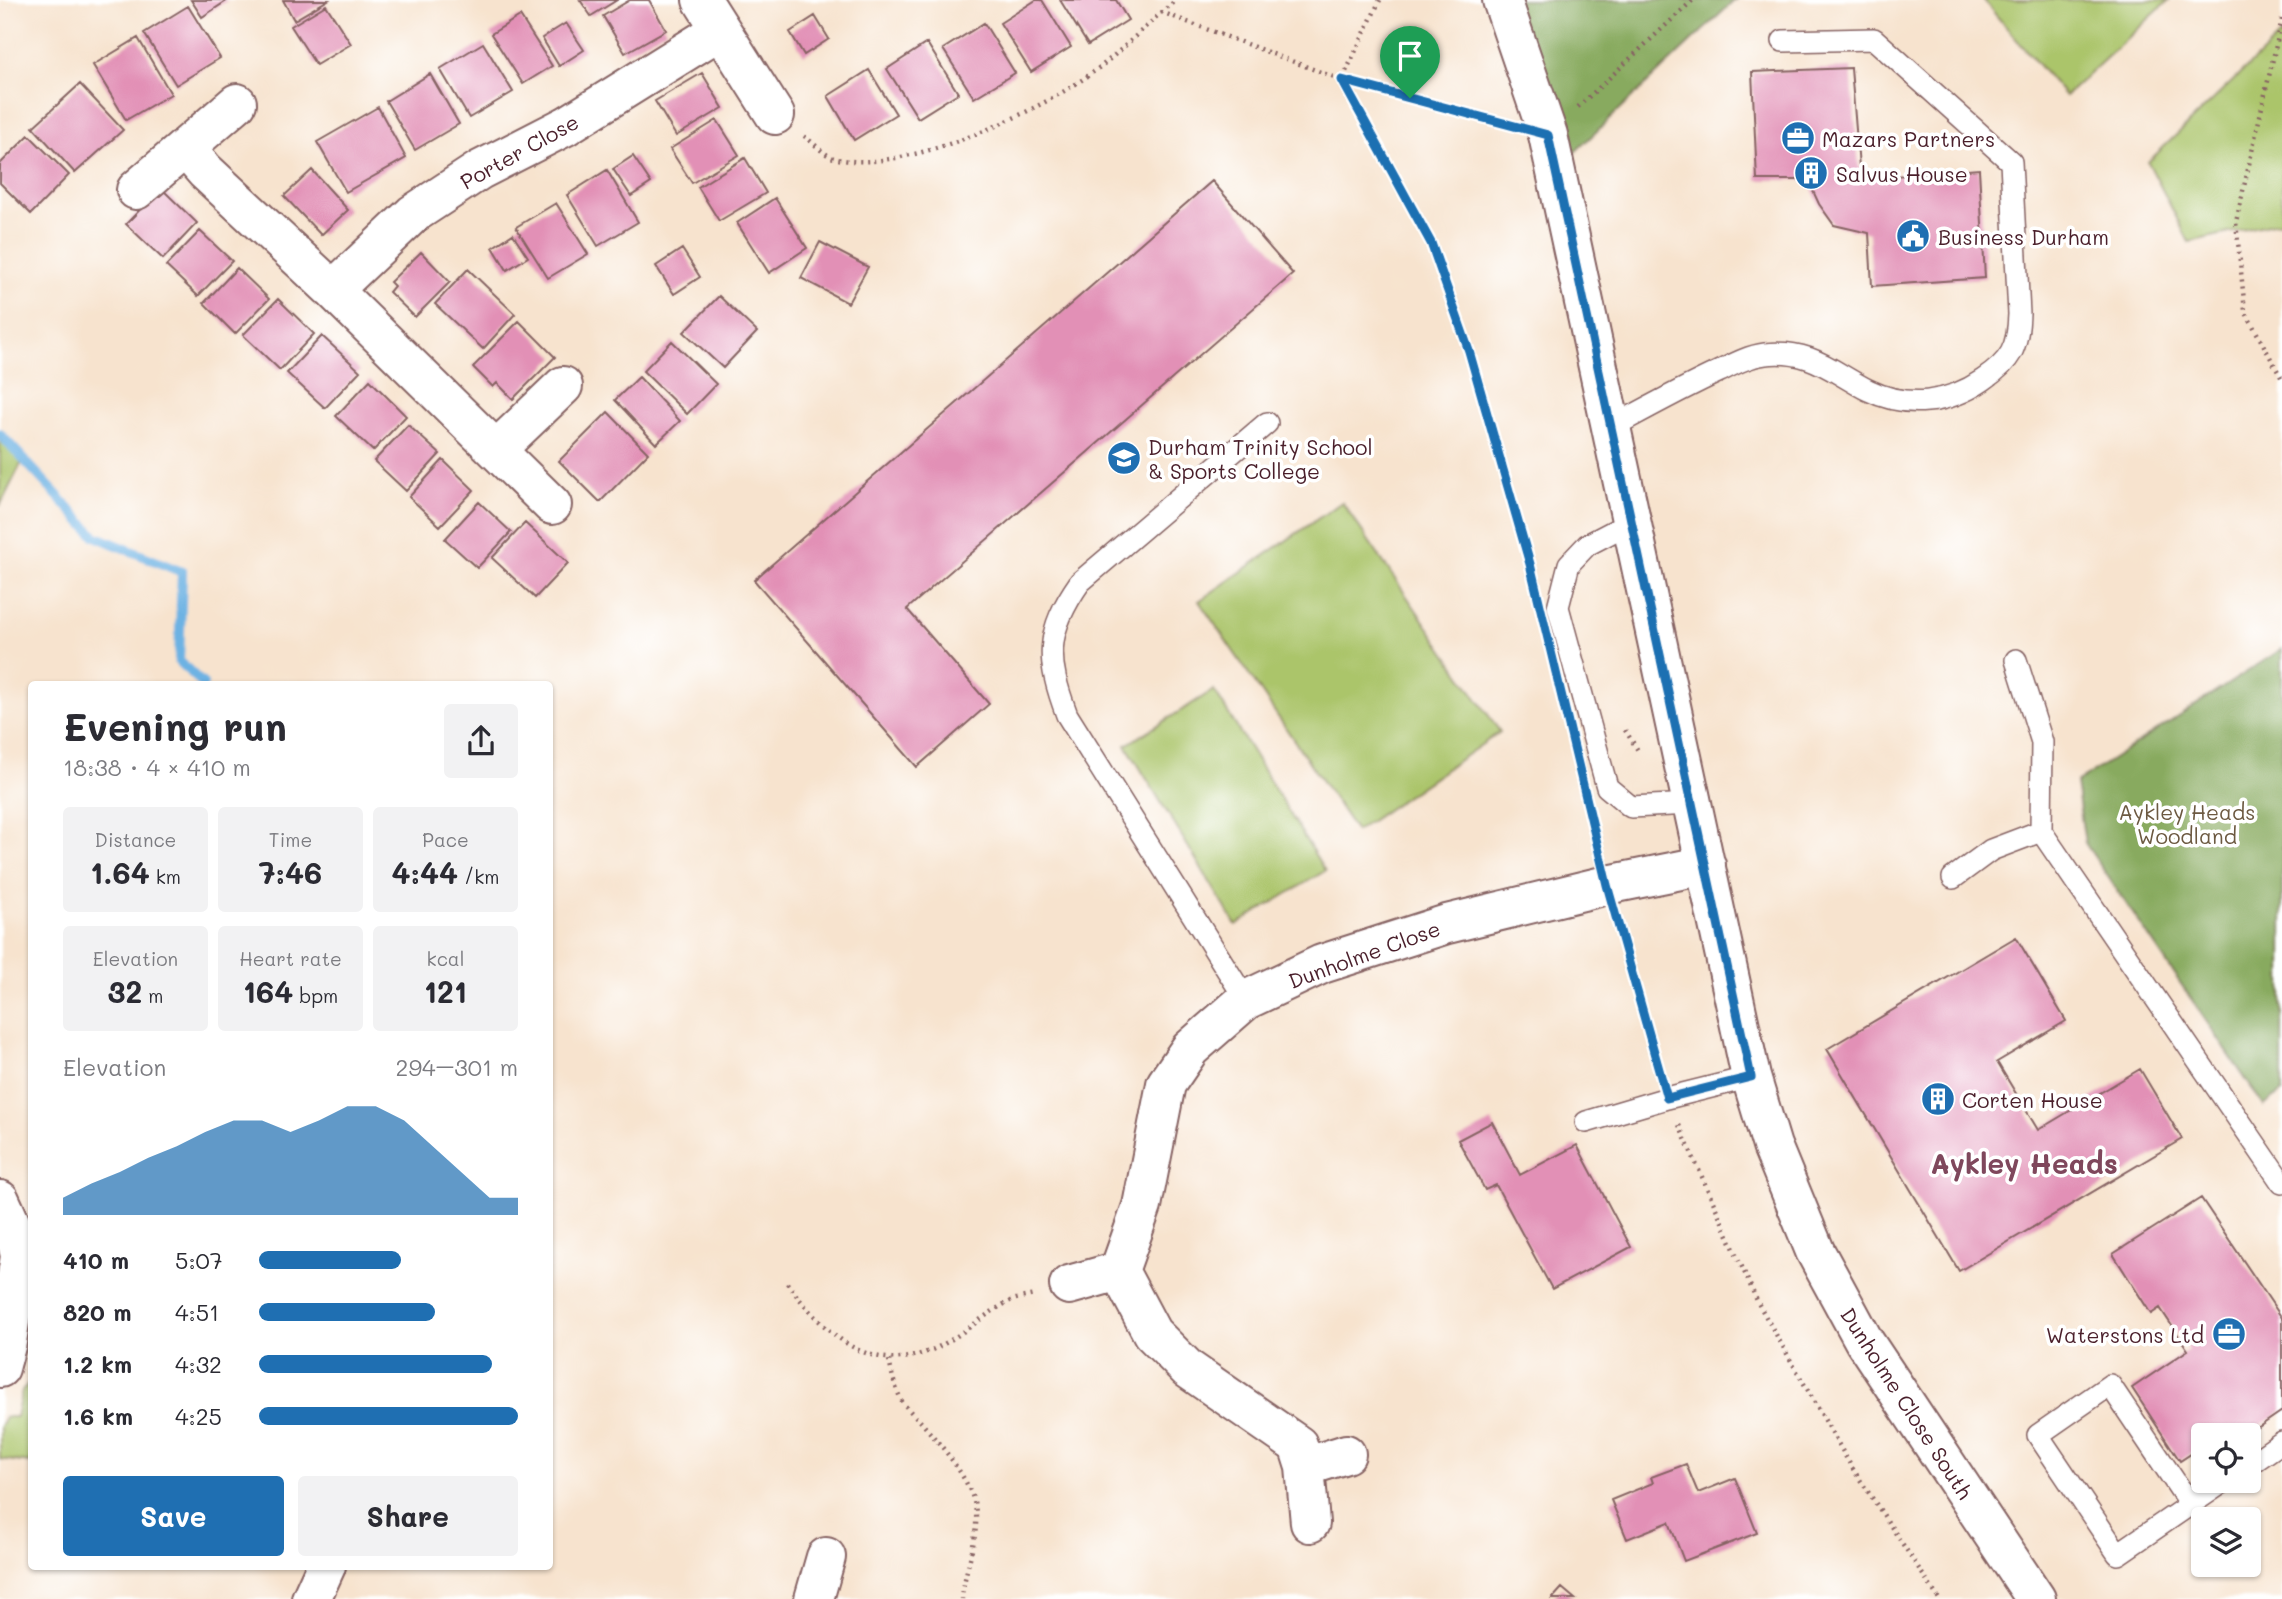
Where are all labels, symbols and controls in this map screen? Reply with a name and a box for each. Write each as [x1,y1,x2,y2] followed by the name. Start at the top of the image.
[1380,26,1440,98] pin
[1391,37,1429,75] icon: arrive
[455,107,583,195] street label: Porter Close
[1779,119,1817,157] office icon: Mazars Partners
[1822,125,1995,152] place label: Mazars Partners
[1792,154,1830,192] building icon: Salvus House
[1836,160,1968,187] place label: Salvus House
[1894,217,1932,255] public building icon: Business Durham
[1938,223,2109,250] place label: Business Durham
[1148,433,1373,484] place label: Durham Trinity School & Sports College
[1105,439,1143,477] school or university icon: Durham Trinity School & Sports College
[63,701,287,751] text: Evening run
[444,704,518,778] button: share
[63,752,251,782] text: 18:38 · 4 × 410 m
[2118,798,2256,849] park label: Aykley Heads Woodland
[95,827,176,852] text: Distance
[269,827,312,852] text: Time
[422,827,469,852] text: Pace
[90,852,150,892] text: 1.64
[259,852,322,892] text: 7:46
[392,852,458,892] text: 4:44
[150,864,181,889] text: km
[458,864,499,889] text: /km
[1284,914,1444,994] street label: Dunholme Close
[93,946,178,971] text: Elevation
[239,946,342,971] text: Heart rate
[427,946,464,971] text: kcal
[107,971,142,1011] text: 32
[243,971,293,1011] text: 164
[424,971,467,1011] text: 121
[142,983,164,1008] text: m
[293,983,338,1008] text: bpm
[63,1052,166,1082] text: Elevation
[396,1052,518,1082] text: 294–301 m
[1919,1080,1957,1118] building icon: Corten House
[1962,1086,2103,1113] place label: Corten House
[1930,1145,2118,1182] district label: Aykley Heads
[63,1245,129,1275] text: 410 m
[175,1245,223,1275] text: 5:07
[63,1297,131,1327] text: 820 m
[175,1297,219,1327] text: 4:51
[1835,1302,1979,1504] street label: Dunholme Close South
[2210,1315,2248,1353] office icon: Waterstons Ltd
[2046,1321,2204,1348] place label: Waterstons Ltd
[63,1349,132,1379] text: 1.2 km
[175,1349,222,1379] text: 4:32
[63,1401,133,1431] text: 1.6 km
[175,1401,222,1431] text: 4:25
[2191,1423,2261,1577] map controls
[2191,1423,2261,1493] button: locate
[63,1476,284,1556] button: Save
[298,1476,518,1556] button: Share
[2191,1507,2261,1577] button: layers

